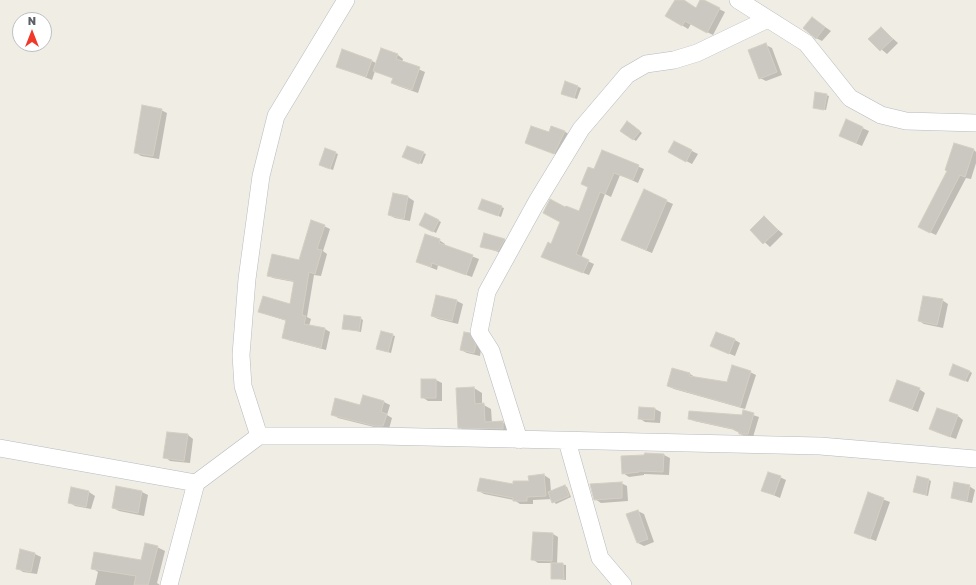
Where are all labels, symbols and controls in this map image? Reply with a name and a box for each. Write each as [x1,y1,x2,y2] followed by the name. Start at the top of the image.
[12,12,52,52] north arrow
[28,14,36,27] text: N

